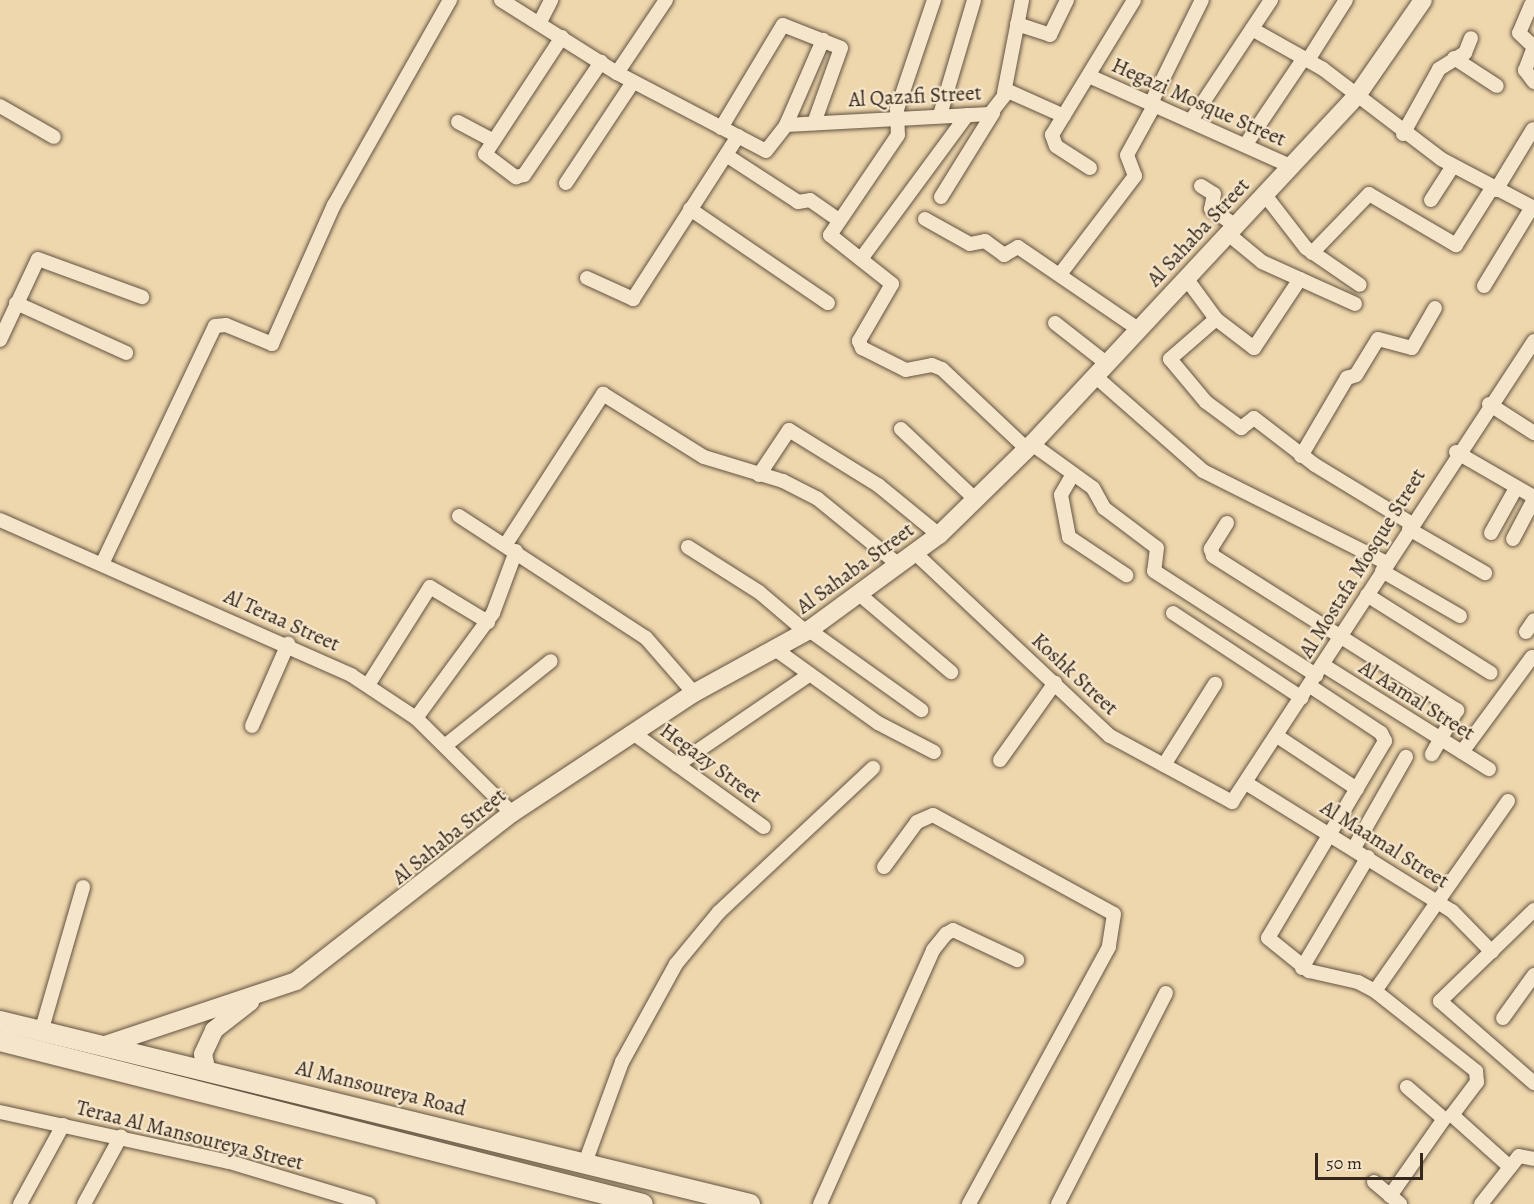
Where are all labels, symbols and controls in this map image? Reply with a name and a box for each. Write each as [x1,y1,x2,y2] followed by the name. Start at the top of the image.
[1108,52,1290,152] street label: Hegazi Mosque Street
[848,80,982,112] street label: Al Qazafi Street
[1141,173,1255,291] street label: Al Sahaba Street
[1293,464,1431,662] street label: Al Mostafa Mosque Street
[791,517,919,619] street label: Al Sahaba Street
[220,583,344,657] street label: Al Teraa Street
[1027,628,1123,720] street label: Koshk Street
[1355,655,1479,745] street label: Al Aamal Street
[655,718,767,808] street label: Hegazy Street
[387,783,511,889] street label: Al Sahaba Street
[1316,795,1454,893] street label: Al Maamal Street
[293,1055,469,1121] street label: Al Mansoureya Road
[74,1095,306,1175] street label: Teraa Al Mansoureya Street
[1318,1141,1426,1179] scale bar
[1326,1151,1362,1175] text: 50 m

